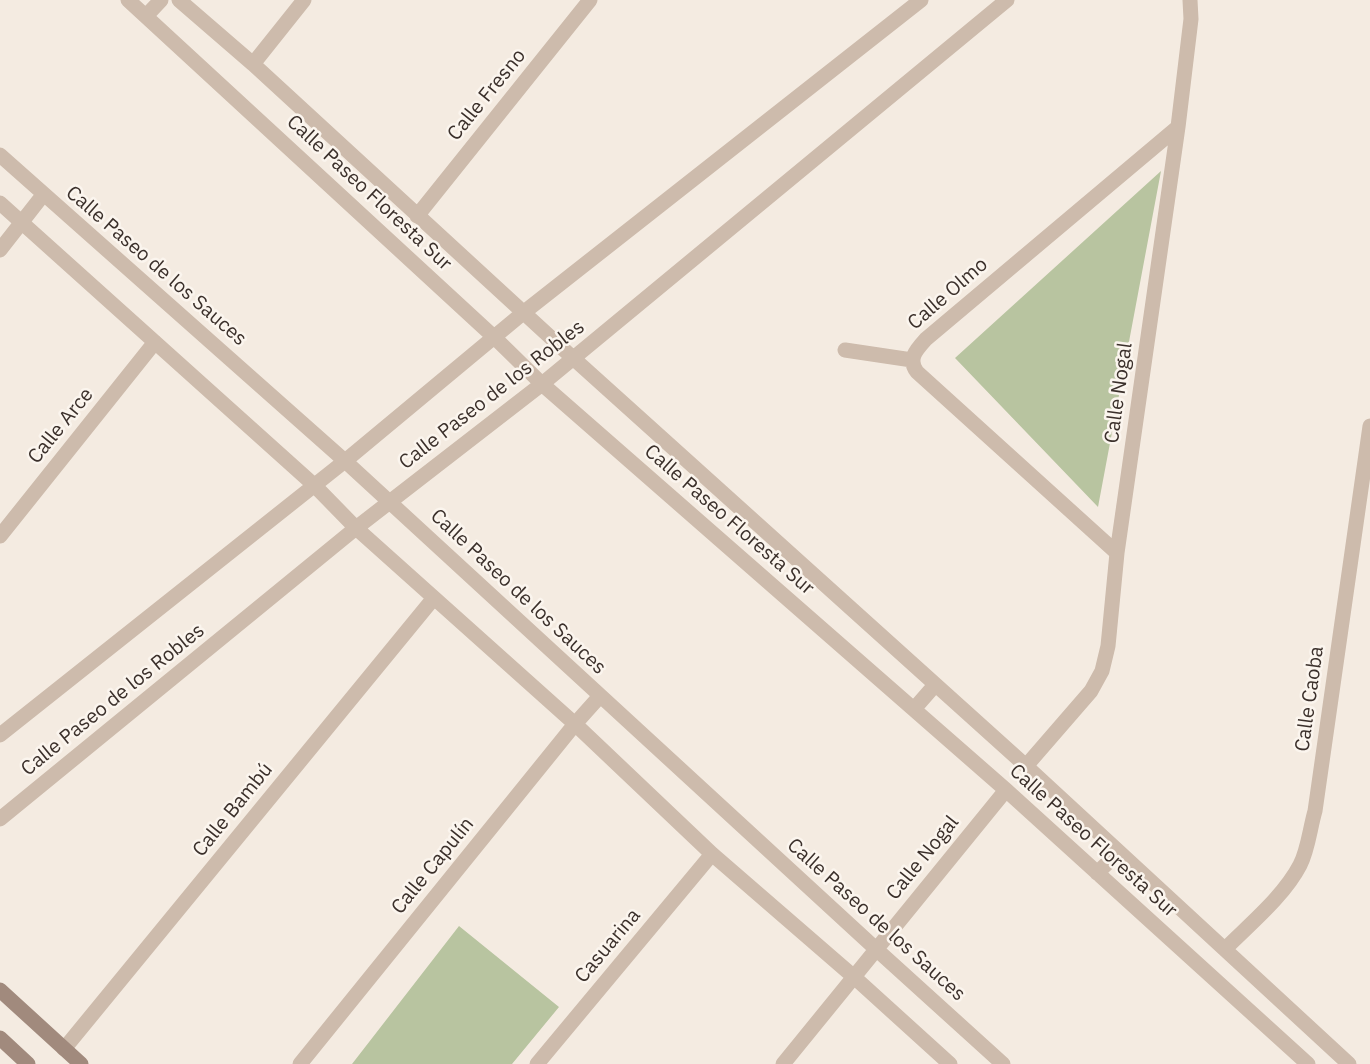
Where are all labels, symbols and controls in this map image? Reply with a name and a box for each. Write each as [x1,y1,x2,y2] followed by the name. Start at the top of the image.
[443,44,531,146] street label: Calle Fresno
[281,110,457,276] street label: Calle Paseo Floresta Sur
[61,181,251,351] street label: Calle Paseo de los Sauces
[903,253,993,335] street label: Calle Olmo
[395,315,589,475] street label: Calle Paseo de los Robles
[1100,341,1138,445] street label: Calle Nogal
[23,383,99,469] street label: Calle Arce
[639,440,819,600] street label: Calle Paseo Floresta Sur
[425,504,611,680] street label: Calle Paseo de los Sauces
[17,619,209,781] street label: Calle Paseo de los Robles
[1291,645,1329,753] street label: Calle Caoba
[188,758,278,862] street label: Calle Bambú
[1004,759,1182,923] street label: Calle Paseo Floresta Sur
[882,811,964,905] street label: Calle Nogal
[387,813,479,919] street label: Calle Capulín
[782,834,970,1006] street label: Calle Paseo de los Sauces
[570,904,646,988] street label: Casuarina

